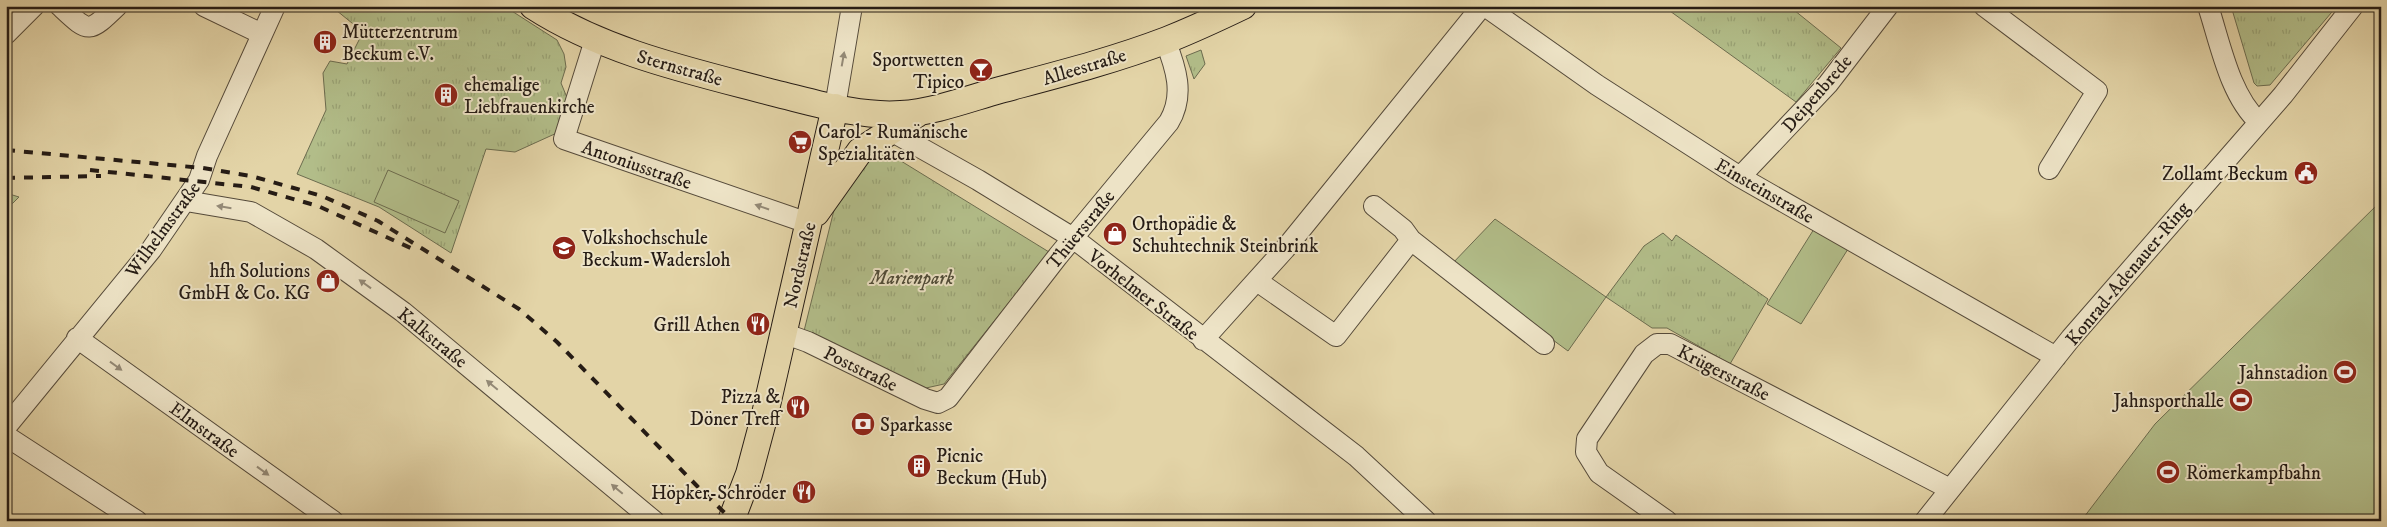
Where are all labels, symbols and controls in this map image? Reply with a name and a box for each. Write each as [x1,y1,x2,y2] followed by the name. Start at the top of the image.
[342,21,458,66] place label: Mütterzentrum Beckum e.V.
[312,29,338,55] building icon: Mütterzentrum Beckum e.V.
[1040,44,1129,91] street label: Alleestraße
[634,45,725,92] street label: Sternstraße
[872,49,964,94] place label: Sportwetten Tipico
[839,50,847,66] one-way arrow
[1777,50,1857,138] street label: Deipenbrede
[968,57,994,83] bar icon: Sportwetten Tipico
[464,74,595,119] place label: ehemalige Liebfrauenkirche
[433,82,459,108] building icon: ehemalige Liebfrauenkirche
[818,121,968,166] place label: Carol - Rumänische Spezialitäten
[787,129,813,155] supermarket icon: Carol - Rumänische Spezialitäten
[579,136,694,195] street label: Antoniusstraße
[1711,154,1818,229] street label: Einsteinstraße
[2293,160,2319,186] public building icon: Zollamt Beckum
[2162,163,2288,186] place label: Zollamt Beckum
[120,177,206,283] street label: Wilhelmstraße
[1042,186,1120,274] street label: Thüerstraße
[2061,197,2195,351] street label: Konrad-Adenauer-Ring
[216,203,232,211] one-way arrow
[755,203,770,210] one-way arrow
[1132,213,1319,258] place label: Orthopädie & Schuhtechnik Steinbrink
[779,220,822,311] street label: Nordstraße
[1102,221,1128,247] shop icon: Orthopädie & Schuhtechnik Steinbrink
[581,227,730,272] place label: Volkshochschule Beckum-Wadersloh
[551,235,577,261] school or university icon: Volkshochschule Beckum-Wadersloh
[1082,244,1203,346] street label: Vorhelmer Straße
[178,260,310,305] place label: hfh Solutions GmbH & Co. KG
[868,267,954,291] park label: Marienpark
[315,268,341,294] shop icon: hfh Solutions GmbH & Co. KG
[358,279,372,289] one-way arrow
[392,303,472,373] street label: Kalkstraße
[745,311,771,337] restaurant icon: Grill Athen
[653,314,740,337] place label: Grill Athen
[1673,340,1774,407] street label: Krügerstraße
[820,342,901,397] street label: Poststraße
[2332,359,2358,385] sports icon: Jahnstadion
[110,361,123,371] one-way arrow
[2237,362,2328,385] place label: Jahnstadion
[486,380,499,391] one-way arrow
[690,386,783,431] place label: Pizza & Döner Treff
[2228,387,2254,413] sports icon: Jahnsporthalle
[2111,390,2224,413] place label: Jahnsporthalle
[785,394,811,420] restaurant icon: Pizza & Döner Treff
[165,397,243,463] street label: Elmstraße
[850,411,876,437] bank icon: Sparkasse
[880,414,953,437] place label: Sparkasse
[936,445,1047,490] place label: Picnic Beckum (Hub)
[906,453,932,479] building icon: Picnic Beckum (Hub)
[2155,459,2181,485] sports icon: Römerkampfbahn
[2186,462,2321,485] place label: Römerkampfbahn
[256,466,270,476] one-way arrow
[791,479,817,505] restaurant icon: Höpker-Schröder
[651,482,786,505] place label: Höpker-Schröder
[610,484,623,495] one-way arrow

